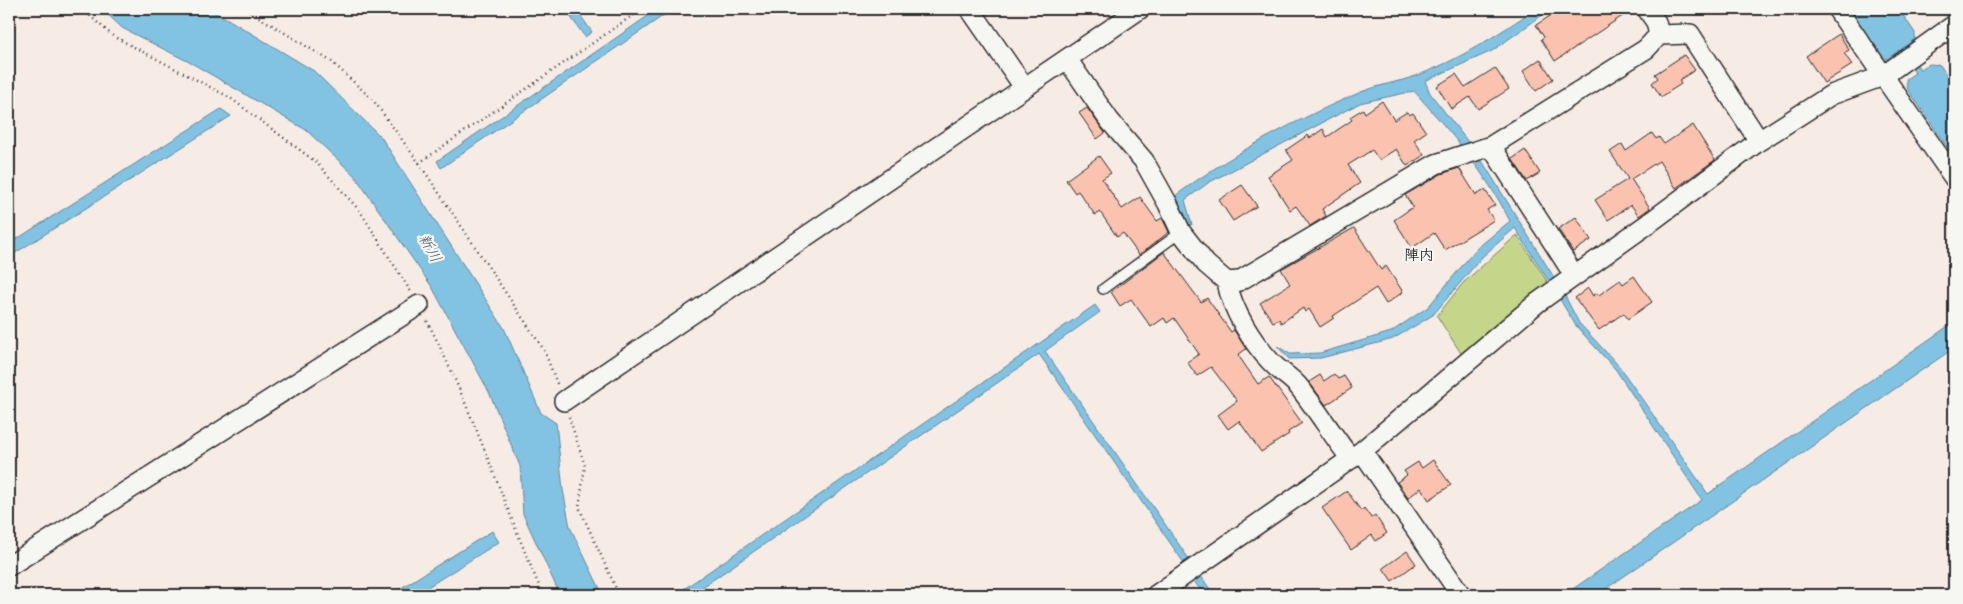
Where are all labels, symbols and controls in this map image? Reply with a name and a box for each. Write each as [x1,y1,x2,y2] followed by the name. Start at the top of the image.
[415,231,445,265] water label: 新川
[1404,246,1434,264] district label: 陣内

